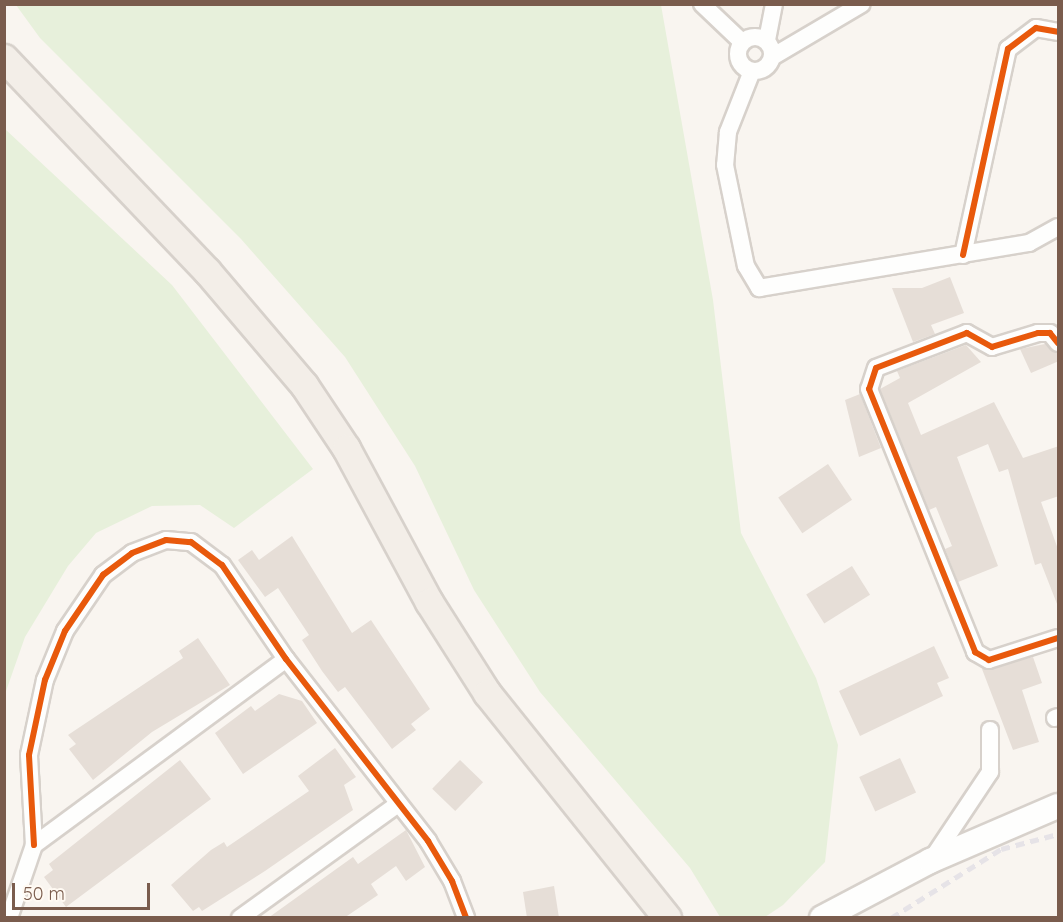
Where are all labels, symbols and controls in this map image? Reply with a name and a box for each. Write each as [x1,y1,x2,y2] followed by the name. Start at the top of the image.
[15,871,153,909] scale bar
[23,882,65,905] text: 50 m

